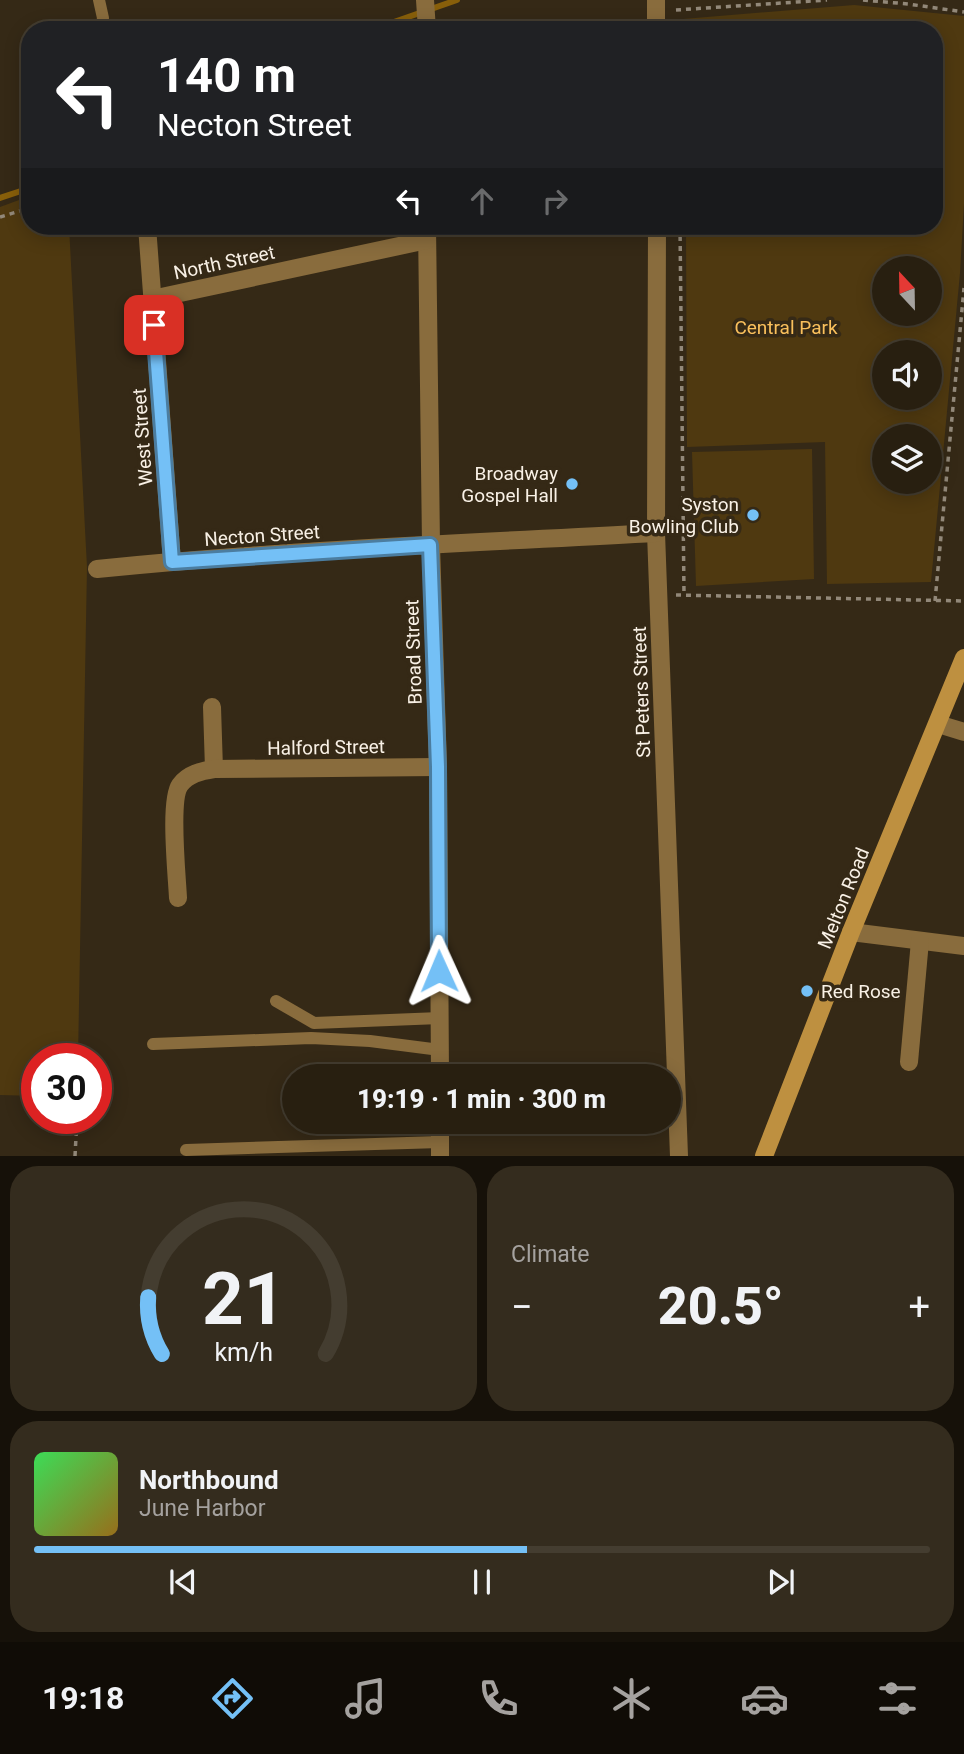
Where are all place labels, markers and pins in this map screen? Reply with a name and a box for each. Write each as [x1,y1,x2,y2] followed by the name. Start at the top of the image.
[124,295,184,355] pin
[461,462,558,507] place label: Broadway Gospel Hall
[564,476,580,492] marker: Broadway Gospel Hall
[629,493,739,538] place label: Syston Bowling Club
[745,507,761,523] marker: Syston Bowling Club
[821,980,901,1003] place label: Red Rose
[799,983,815,999] marker: Red Rose

